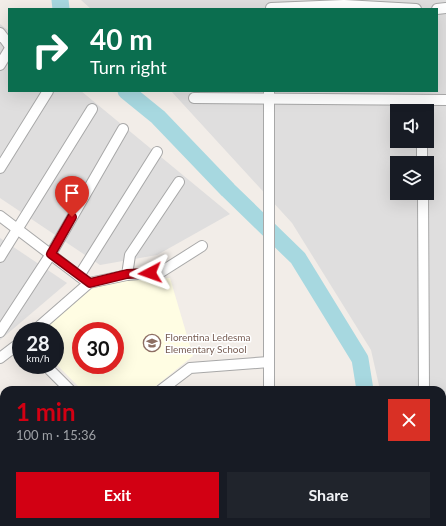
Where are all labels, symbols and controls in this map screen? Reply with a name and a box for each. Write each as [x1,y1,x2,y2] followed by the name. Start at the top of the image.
[90,22,153,56] text: 40 m
[24,24,76,76] icon: right
[90,56,167,78] text: Turn right
[390,104,434,200] map controls
[390,104,434,148] button: sound
[390,156,434,200] button: layers
[55,176,89,217] pin
[61,182,83,204] icon: arrive
[129,252,171,294] position arrow
[72,322,124,374] speed limit sign: 30
[26,331,50,355] text: 28
[165,331,251,355] place label: Florentina Ledesma Elementary School
[142,333,162,353] school or university icon: Florentina Ledesma Elementary School
[26,352,50,364] text: km/h
[16,397,76,426] text: 1 min
[388,399,430,441] button: close
[16,427,96,443] text: 100 m · 15:36
[16,472,219,518] button: Exit
[227,472,430,518] button: Share

